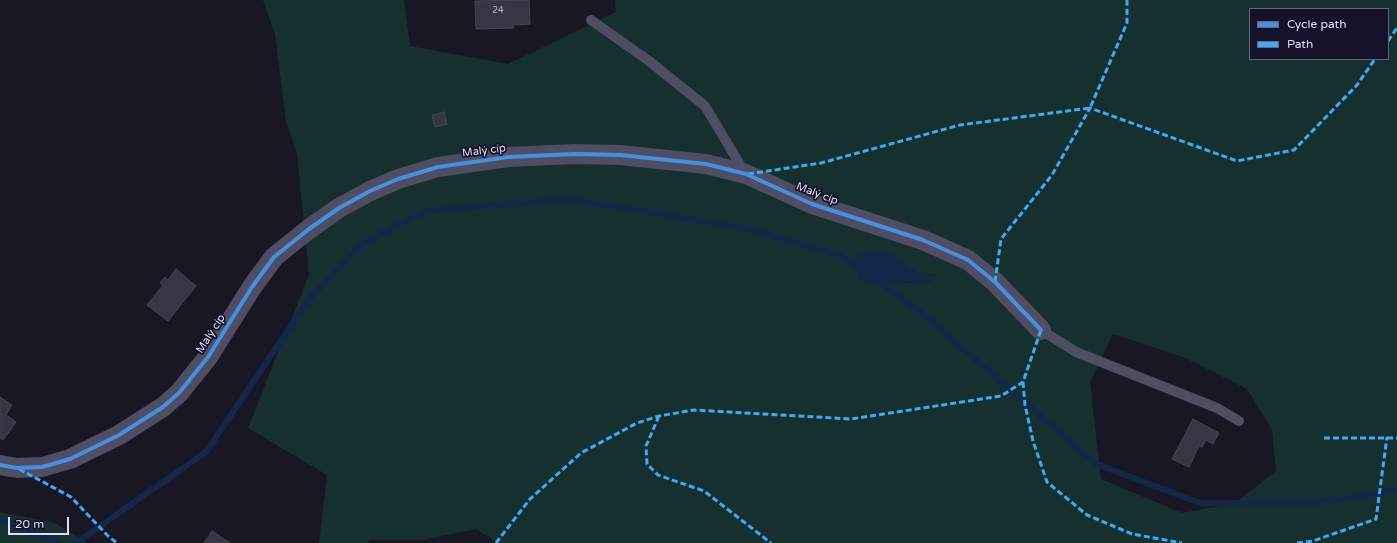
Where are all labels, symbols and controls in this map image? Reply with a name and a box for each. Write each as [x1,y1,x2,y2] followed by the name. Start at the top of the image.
[492,6,504,16] house number: 24
[1249,8,1389,60] legend
[1287,17,1346,31] text: Cycle path
[1287,37,1313,51] text: Path
[461,142,507,160] street label: Malý cíp
[794,180,840,208] street label: Malý cíp
[194,312,228,356] street label: Malý cíp
[10,509,71,535] scale bar
[15,517,44,531] text: 20 m

